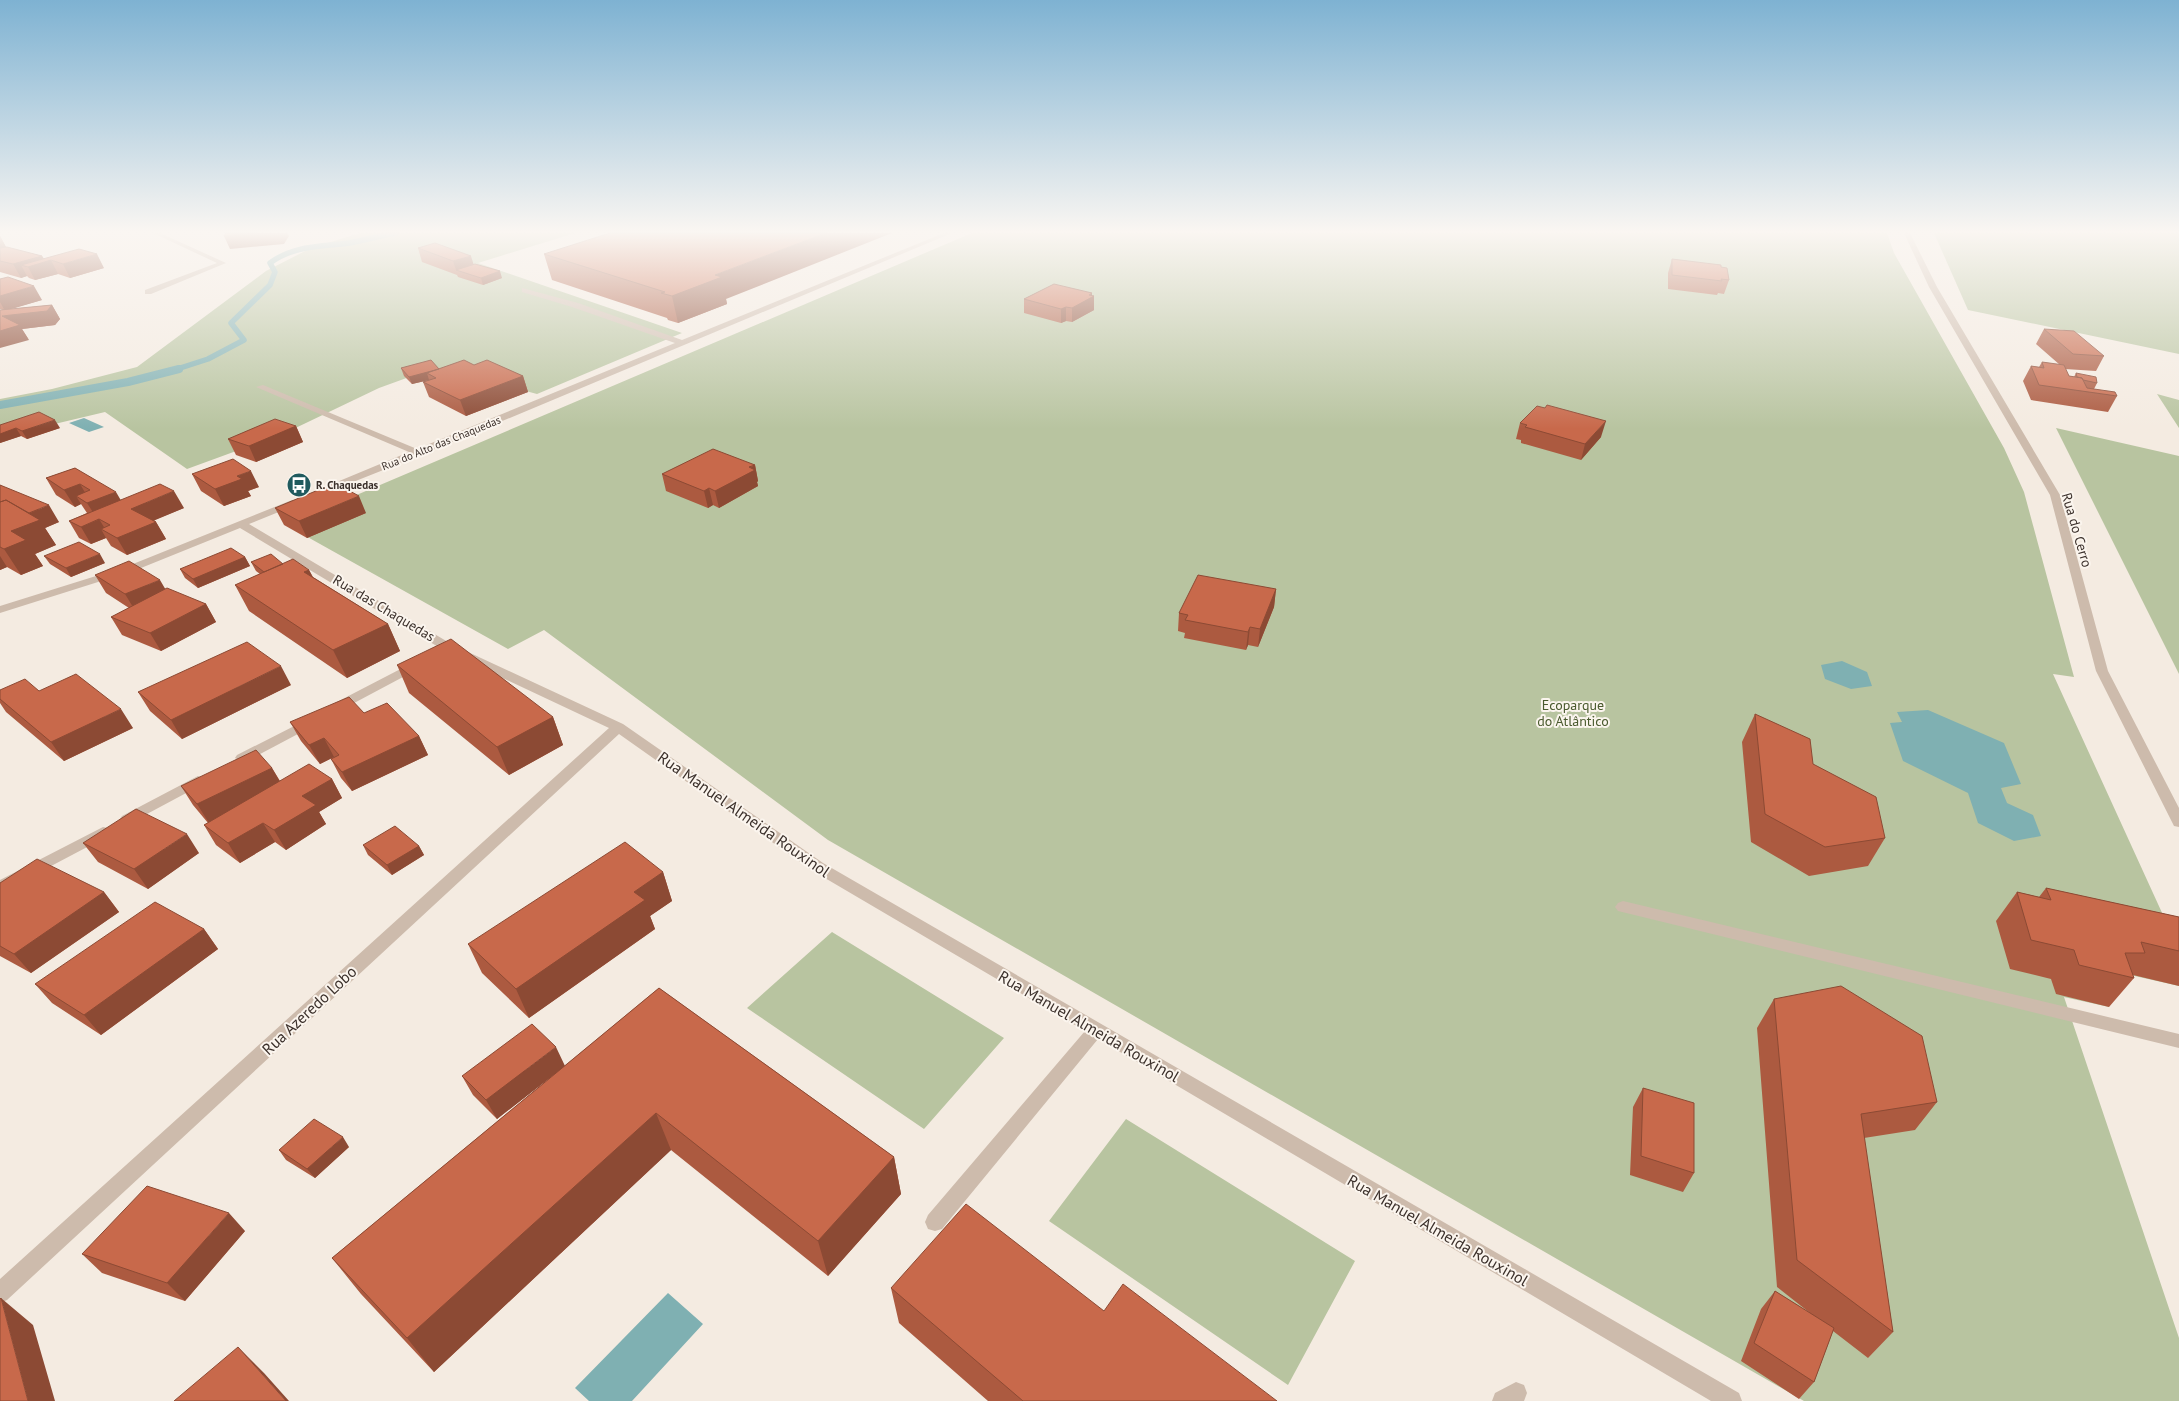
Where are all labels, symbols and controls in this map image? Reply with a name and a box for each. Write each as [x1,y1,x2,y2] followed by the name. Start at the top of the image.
[379,413,503,473] street label: Rua do Alto das Chaquedas
[286,472,312,498] bus stop icon: R. Chaquedas
[316,478,379,492] place label: R. Chaquedas
[2058,491,2096,569] street label: Rua do Cerro
[330,570,438,646] street label: Rua das Chaquedas
[1537,696,1609,730] park label: Ecoparque do Atlântico
[654,747,834,881] street label: Rua Manuel Almeida Rouxinol
[258,961,360,1059] street label: Rua Azeredo Lobo
[995,966,1183,1086] street label: Rua Manuel Almeida Rouxinol
[1344,1170,1532,1290] street label: Rua Manuel Almeida Rouxinol

